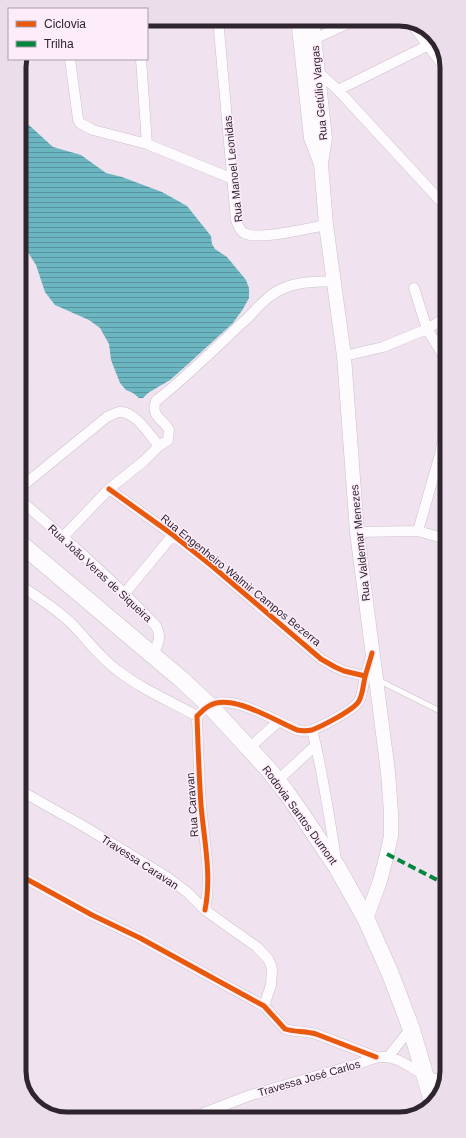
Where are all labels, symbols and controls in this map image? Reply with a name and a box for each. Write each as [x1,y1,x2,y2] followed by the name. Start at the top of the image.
[8,8,148,60] legend
[44,17,86,31] text: Ciclovia
[44,37,74,51] text: Trilha
[309,45,329,141] street label: Rua Getúlio Vargas
[221,115,245,223] street label: Rua Manoel Leonidas
[348,484,372,602] street label: Rua Valdemar Menezes
[159,512,324,649] street label: Rua Engenheiro Walmir Campos Bezerra
[46,522,155,625] street label: Rua João Veras de Siqueira
[260,763,340,867] street label: Rodovia Santos Dumont
[184,772,200,838] street label: Rua Caravan
[99,833,181,891] street label: Travessa Caravan
[256,1057,362,1098] street label: Travessa José Carlos

